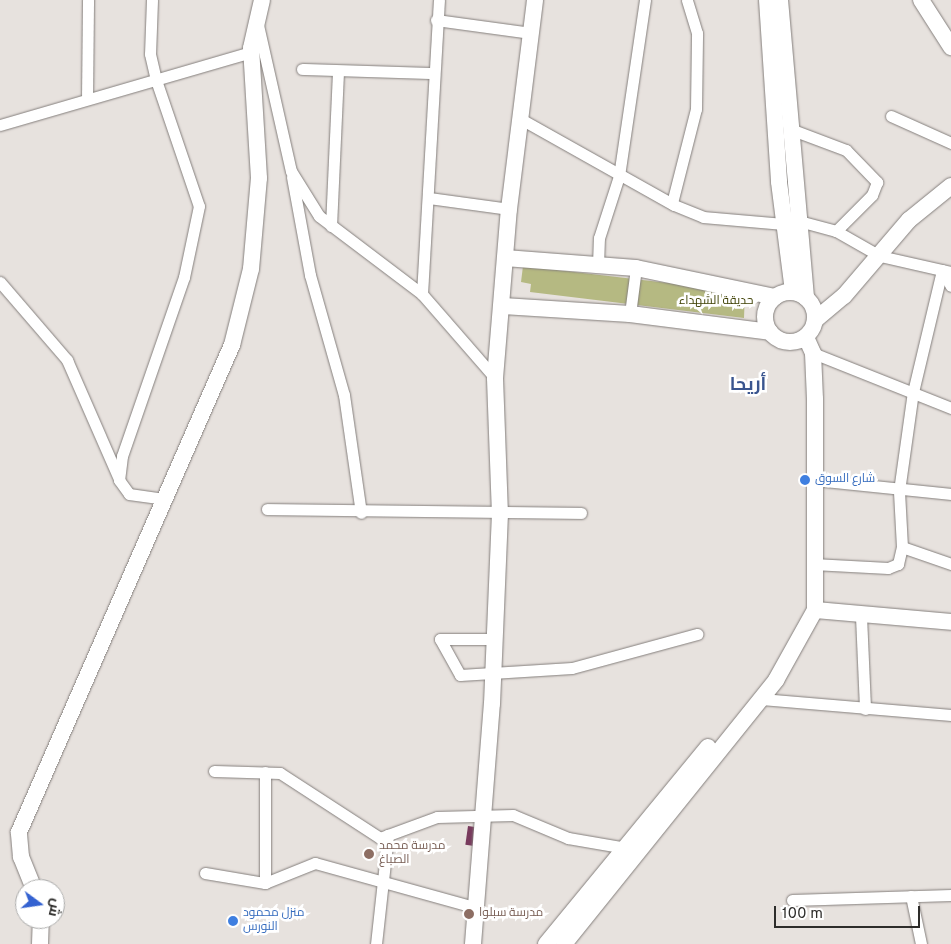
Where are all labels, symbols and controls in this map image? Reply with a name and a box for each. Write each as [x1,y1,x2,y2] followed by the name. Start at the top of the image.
[679,295,753,309] park label: حديقة الشهداء
[730,375,766,397] district label: أريحا
[815,473,875,487] place label: شارع السوق
[799,474,811,486] marker: شارع السوق
[379,840,445,868] place label: مدرسة محمد الصباغ
[363,848,375,860] marker: مدرسة محمد الصباغ
[15,879,65,929] north arrow
[776,896,922,928] scale bar
[44,897,64,918] text: ش
[782,905,823,924] text: 100 m
[243,907,304,935] place label: منزل محمود النورس
[479,907,543,921] place label: مدرسة سبلوا
[463,908,475,920] marker: مدرسة سبلوا
[227,915,239,927] marker: منزل محمود النورس

